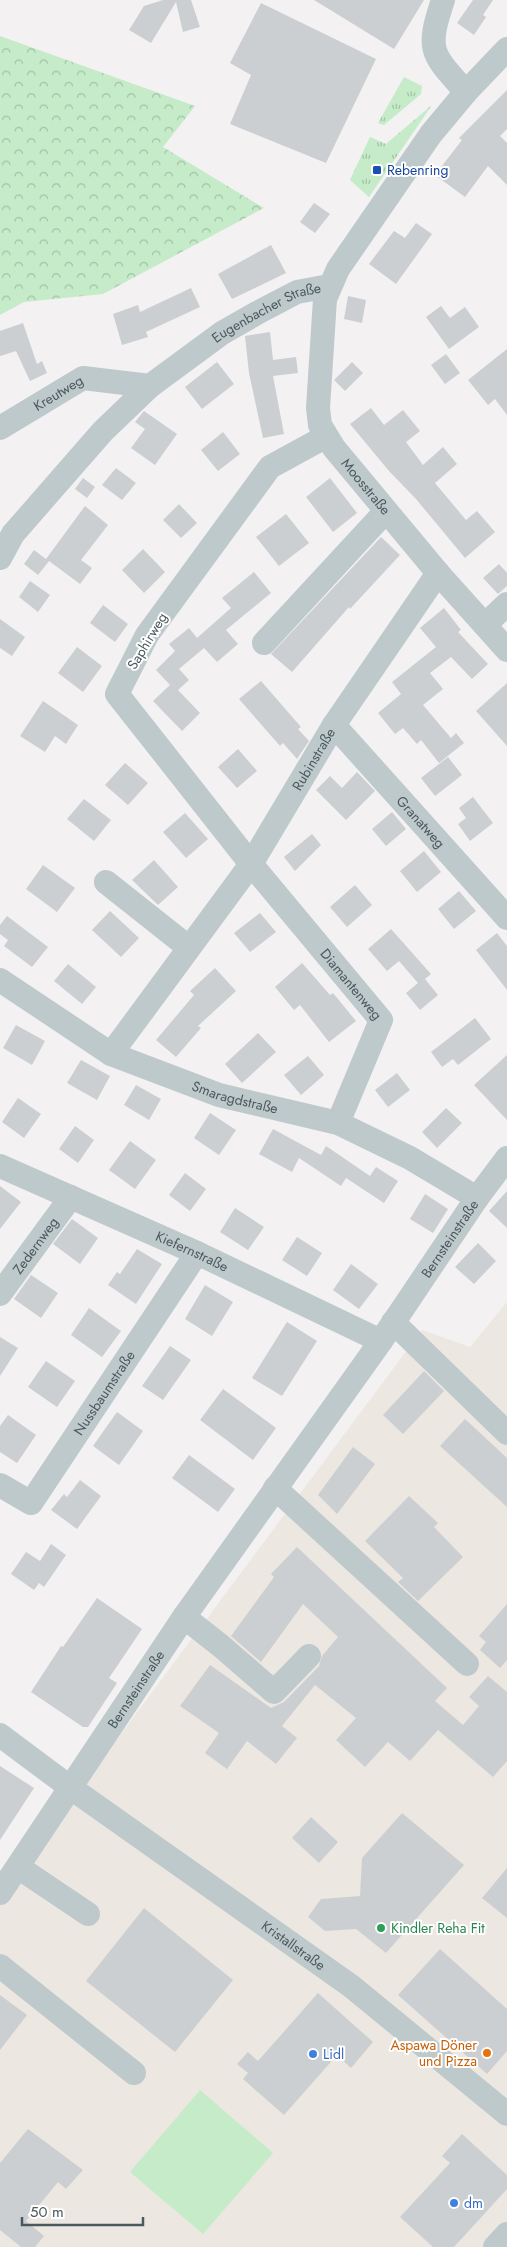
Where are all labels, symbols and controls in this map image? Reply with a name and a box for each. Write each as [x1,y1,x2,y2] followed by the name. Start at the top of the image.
[387,160,448,180] place label: Rebenring
[371,164,383,176] marker: Rebenring
[207,278,323,347] street label: Eugenbacher Straße
[30,370,87,416] street label: Kreutweg
[337,454,395,519] street label: Moosstraße
[122,609,172,673] street label: Saphirweg
[287,724,340,794] street label: Rubinstraße
[392,791,450,852] street label: Granatweg
[316,944,387,1024] street label: Diamantenweg
[189,1076,280,1119] street label: Smaragdstraße
[416,1196,483,1282] street label: Bernsteinstraße
[8,1213,63,1278] street label: Zedernweg
[152,1226,232,1277] street label: Kiefernstraße
[69,1346,140,1439] street label: Nussbaumstraße
[103,1646,169,1732] street label: Bernsteinstraße
[257,1916,330,1975] street label: Kristallstraße
[391,1918,485,1938] place label: Kindler Reha Fit
[375,1922,387,1934] marker: Kindler Reha Fit
[390,2035,477,2071] place label: Aspawa Döner und Pizza
[323,2044,344,2064] place label: Lidl
[481,2047,493,2059] marker: Aspawa Döner und Pizza
[307,2048,319,2060] marker: Lidl
[464,2193,483,2213] place label: dm
[22,2194,144,2226] scale bar
[448,2197,460,2209] marker: dm
[30,2201,64,2223] text: 50 m

